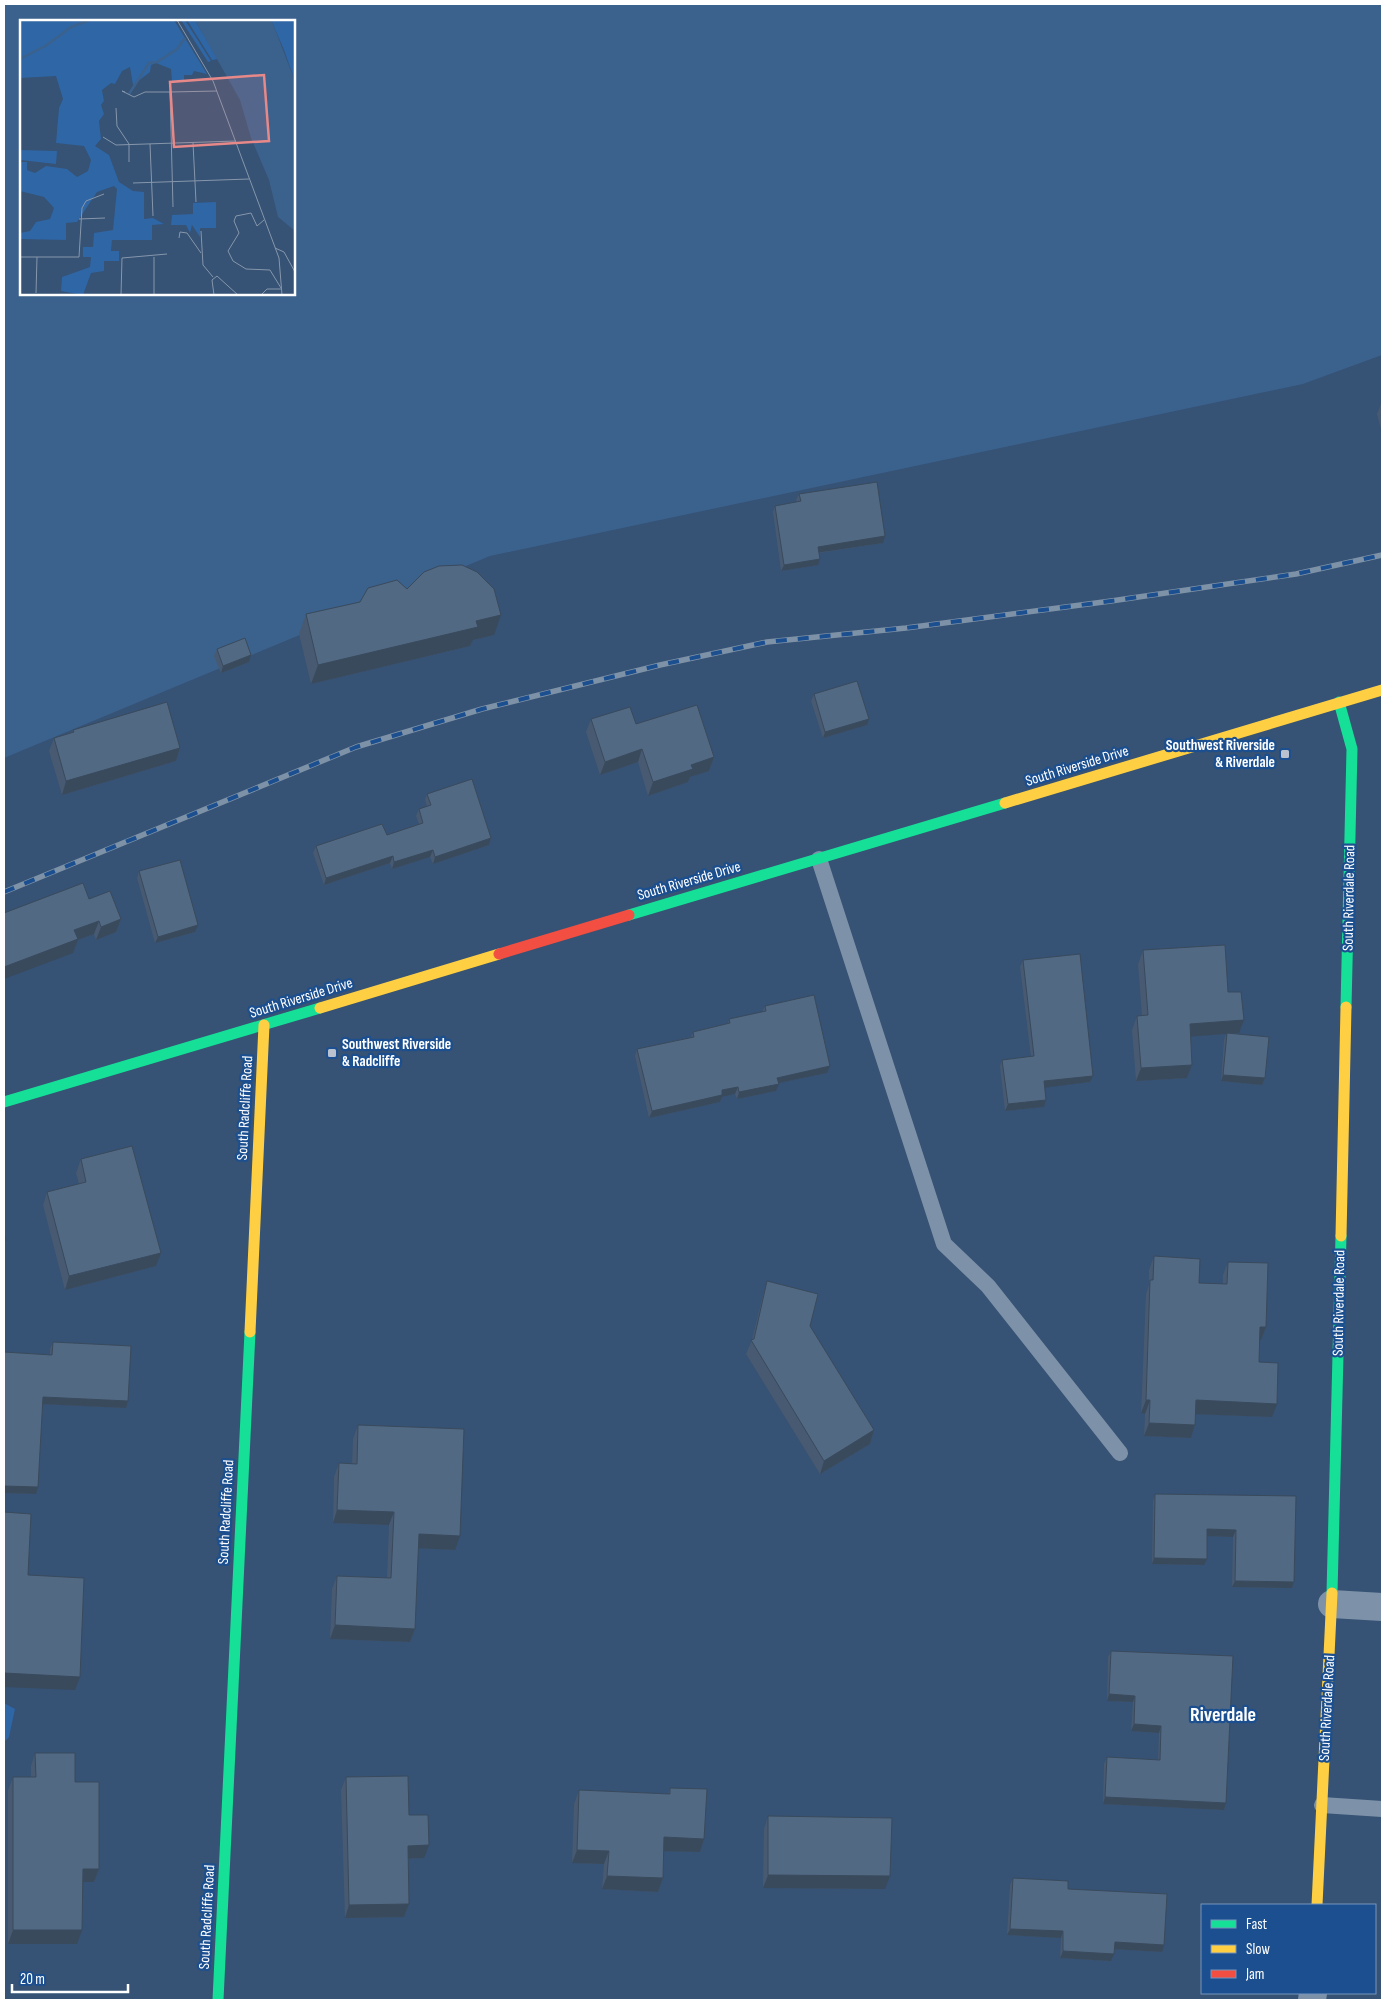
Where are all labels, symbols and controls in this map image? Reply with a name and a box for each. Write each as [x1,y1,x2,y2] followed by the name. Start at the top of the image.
[20,20,295,295] inset map
[1166,736,1275,772] place label: Southwest Riverside & Riverdale
[1023,741,1131,791] street label: South Riverside Drive
[1279,748,1291,760] marker: Southwest Riverside & Riverdale
[1339,845,1359,951] street label: South Riverdale Road
[635,857,743,905] street label: South Riverside Drive
[247,973,355,1023] street label: South Riverside Drive
[342,1035,451,1071] place label: Southwest Riverside & Radcliffe
[326,1047,338,1059] marker: Southwest Riverside & Radcliffe
[233,1055,257,1161] street label: South Radcliffe Road
[1329,1250,1349,1356] street label: South Riverdale Road
[214,1459,238,1565] street label: South Radcliffe Road
[1315,1655,1339,1761] street label: South Riverdale Road
[1190,1703,1256,1727] district label: Riverdale
[195,1864,219,1970] street label: South Radcliffe Road
[1201,1904,1376,1994] legend
[1246,1915,1268,1934] text: Fast
[1246,1940,1270,1959] text: Slow
[12,1962,129,1994] scale bar
[1245,1965,1264,1984] text: Jam
[20,1970,45,1989] text: 20 m

